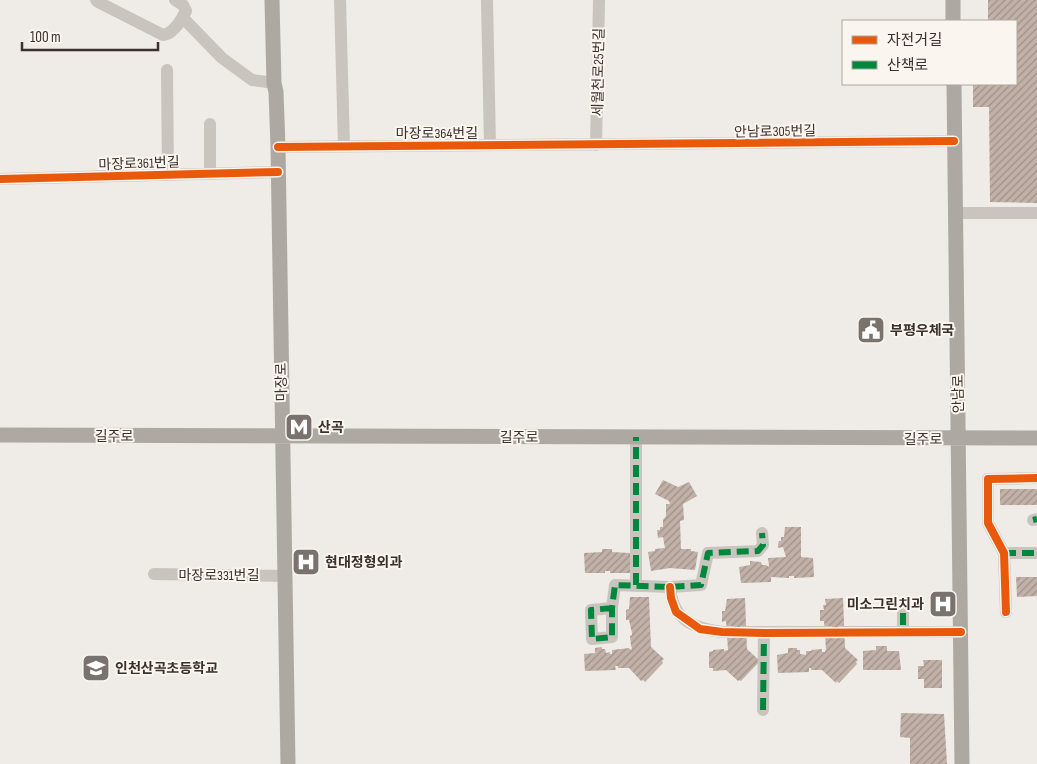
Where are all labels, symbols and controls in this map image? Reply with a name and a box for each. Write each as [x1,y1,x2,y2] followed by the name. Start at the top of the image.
[22,20,159,52] scale bar
[842,20,1017,85] legend
[30,28,61,47] text: 100 m
[589,28,608,116] street label: 세월천로25번길
[887,31,942,50] text: 자전거길
[887,56,928,75] text: 산책로
[734,122,816,141] street label: 안남로305번길
[396,125,478,142] street label: 마장로364번길
[98,154,180,173] street label: 마장로361번길
[856,315,886,345] public building icon: 부평우체국
[890,322,955,339] place label: 부평우체국
[273,362,290,401] street label: 마장로
[950,374,967,413] street label: 안남로
[284,412,314,442] metro station icon: 산곡
[318,419,344,436] place label: 산곡
[95,428,133,445] street label: 길주로
[500,429,538,446] street label: 길주로
[904,431,942,448] street label: 길주로
[291,547,321,577] hospital icon: 현대정형외과
[325,554,402,571] place label: 현대정형외과
[178,567,260,584] street label: 마장로331번길
[928,589,958,619] hospital icon: 미소그린치과
[847,596,924,613] place label: 미소그린치과
[81,653,111,683] school or university icon: 인천산곡초등학교
[115,660,218,677] place label: 인천산곡초등학교

